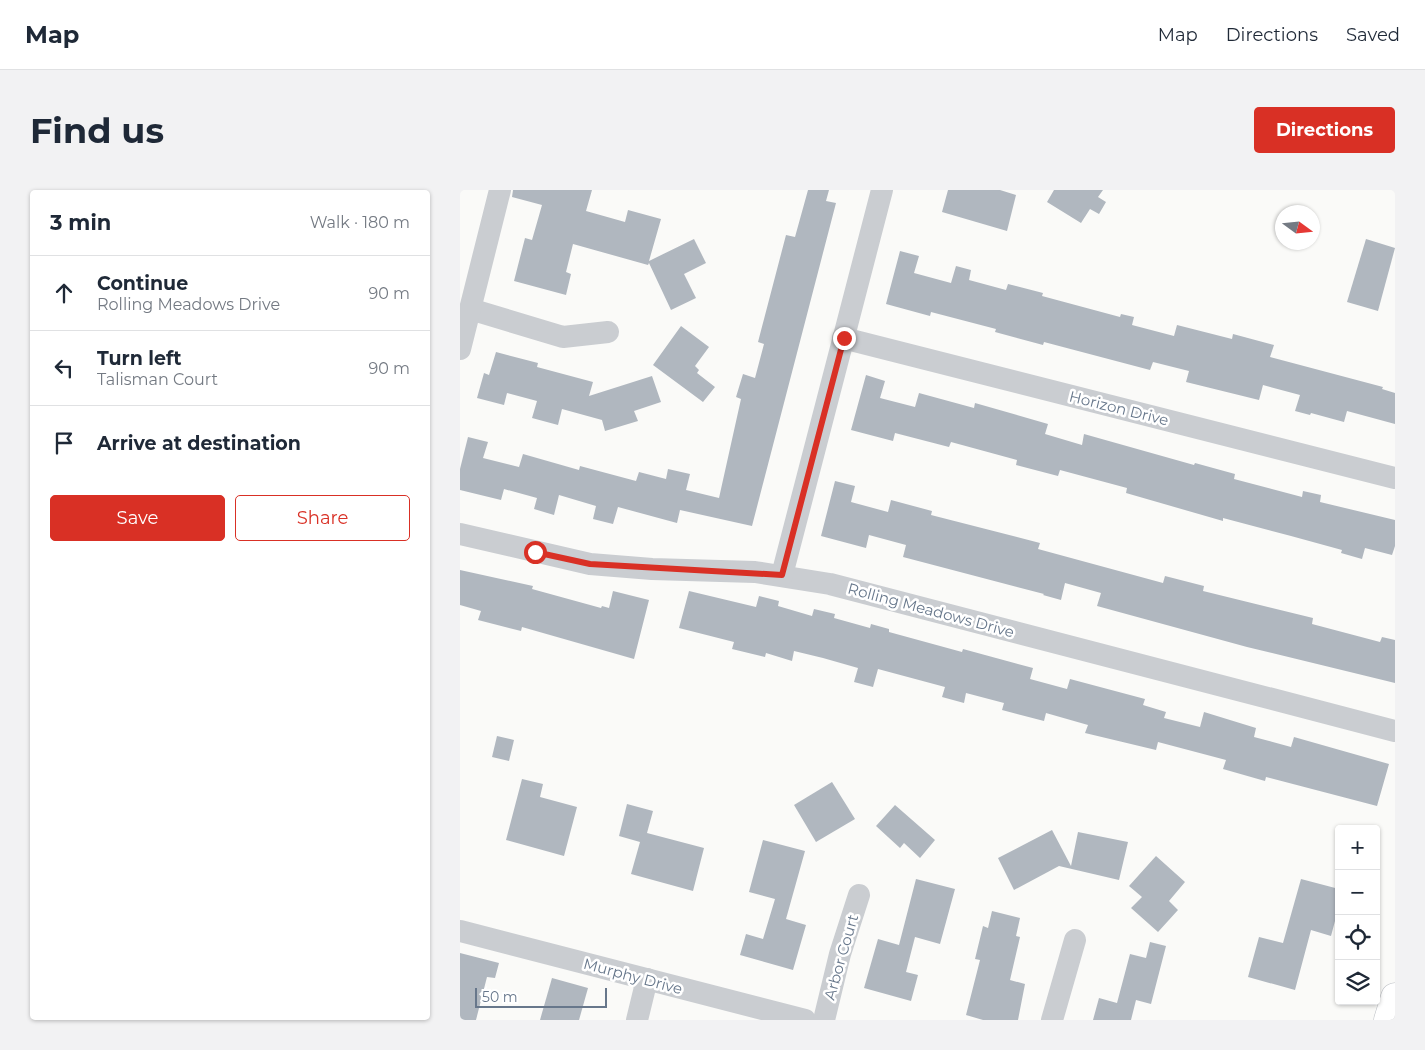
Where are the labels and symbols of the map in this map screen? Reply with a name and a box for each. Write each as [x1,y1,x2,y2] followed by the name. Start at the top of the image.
[1275,205,1320,250] north arrow
[833,327,856,350] route end
[1067,386,1171,430] street label: Horizon Drive
[524,541,547,564] route start
[846,579,1016,641] street label: Rolling Meadows Drive
[820,912,862,1002] street label: Arbor Court
[581,954,685,998] street label: Murphy Drive
[475,985,608,1008] scale bar

